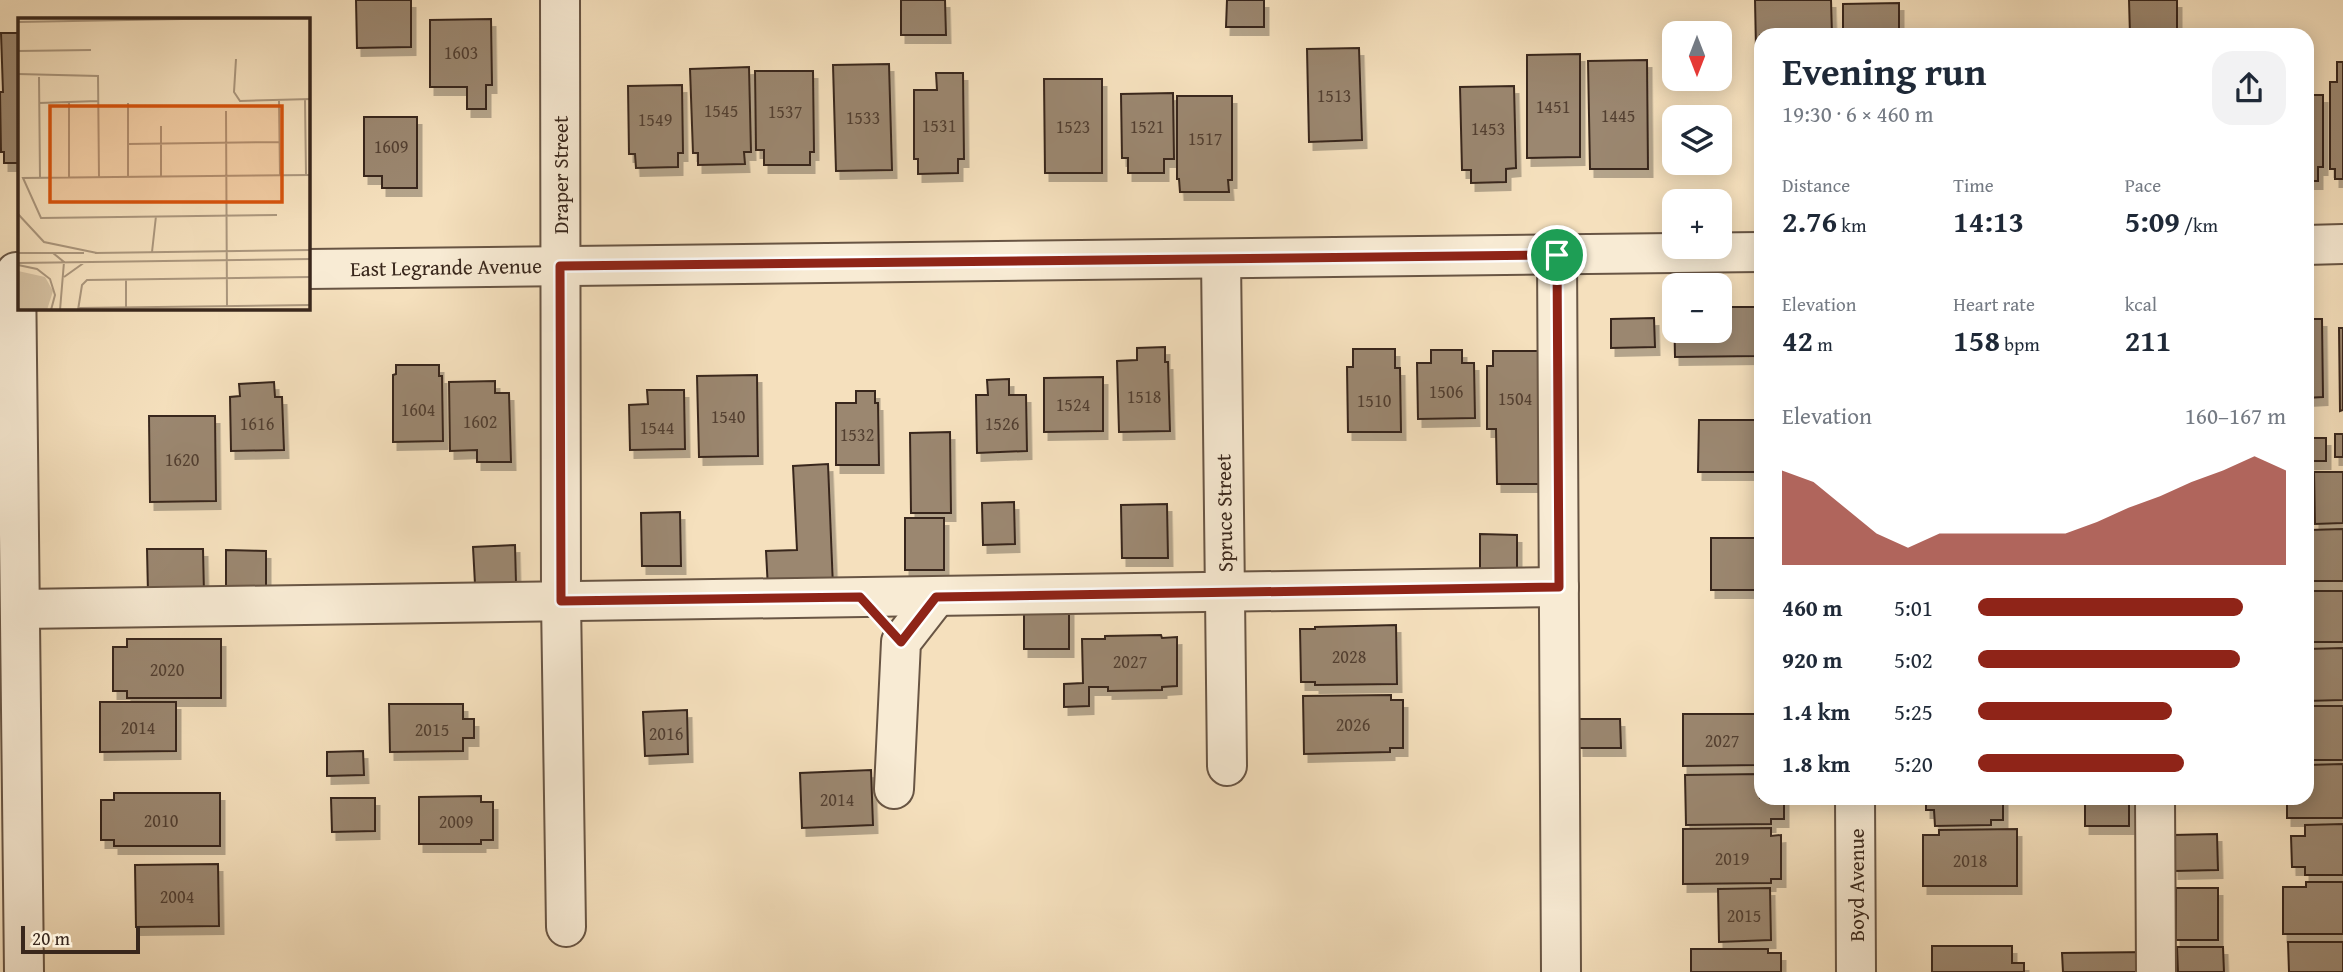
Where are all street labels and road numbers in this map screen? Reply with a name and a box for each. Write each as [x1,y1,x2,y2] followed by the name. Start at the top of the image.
[545,115,576,234] street label: Draper Street
[350,250,542,284] street label: East Legrande Avenue
[1207,453,1241,573] street label: Spruce Street
[1841,828,1872,942] street label: Boyd Avenue

